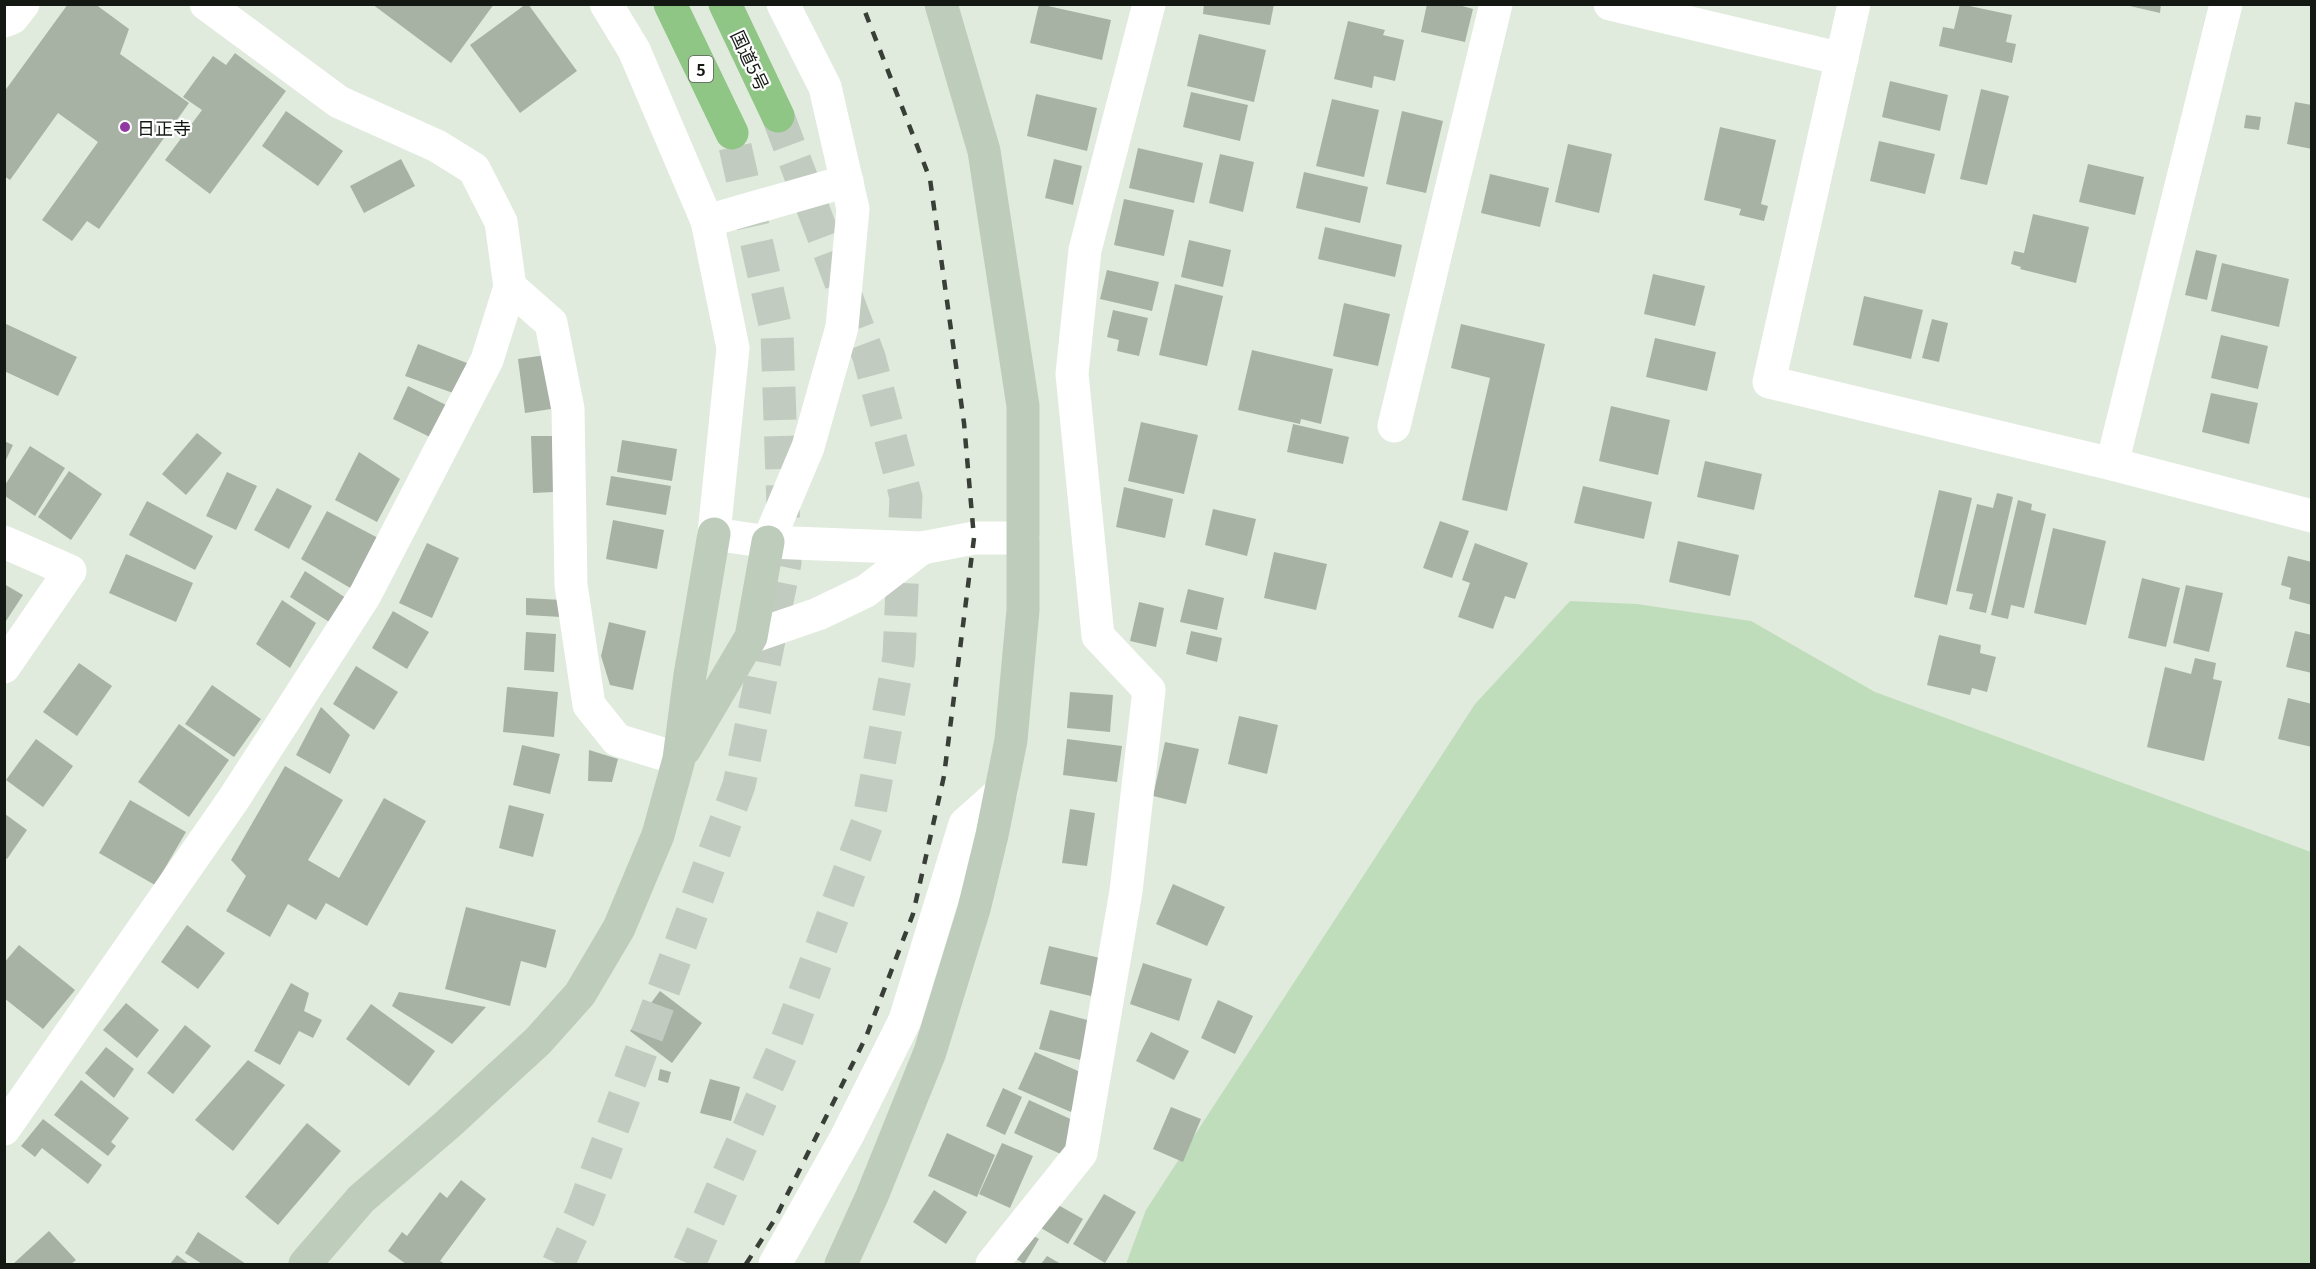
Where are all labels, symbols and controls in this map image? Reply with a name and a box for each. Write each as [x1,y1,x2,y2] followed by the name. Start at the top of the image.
[726,26,776,94] street label: 国道5号
[689,56,713,82] road number: 5
[137,114,191,140] place label: 日正寺
[118,120,132,134] marker: 日正寺

